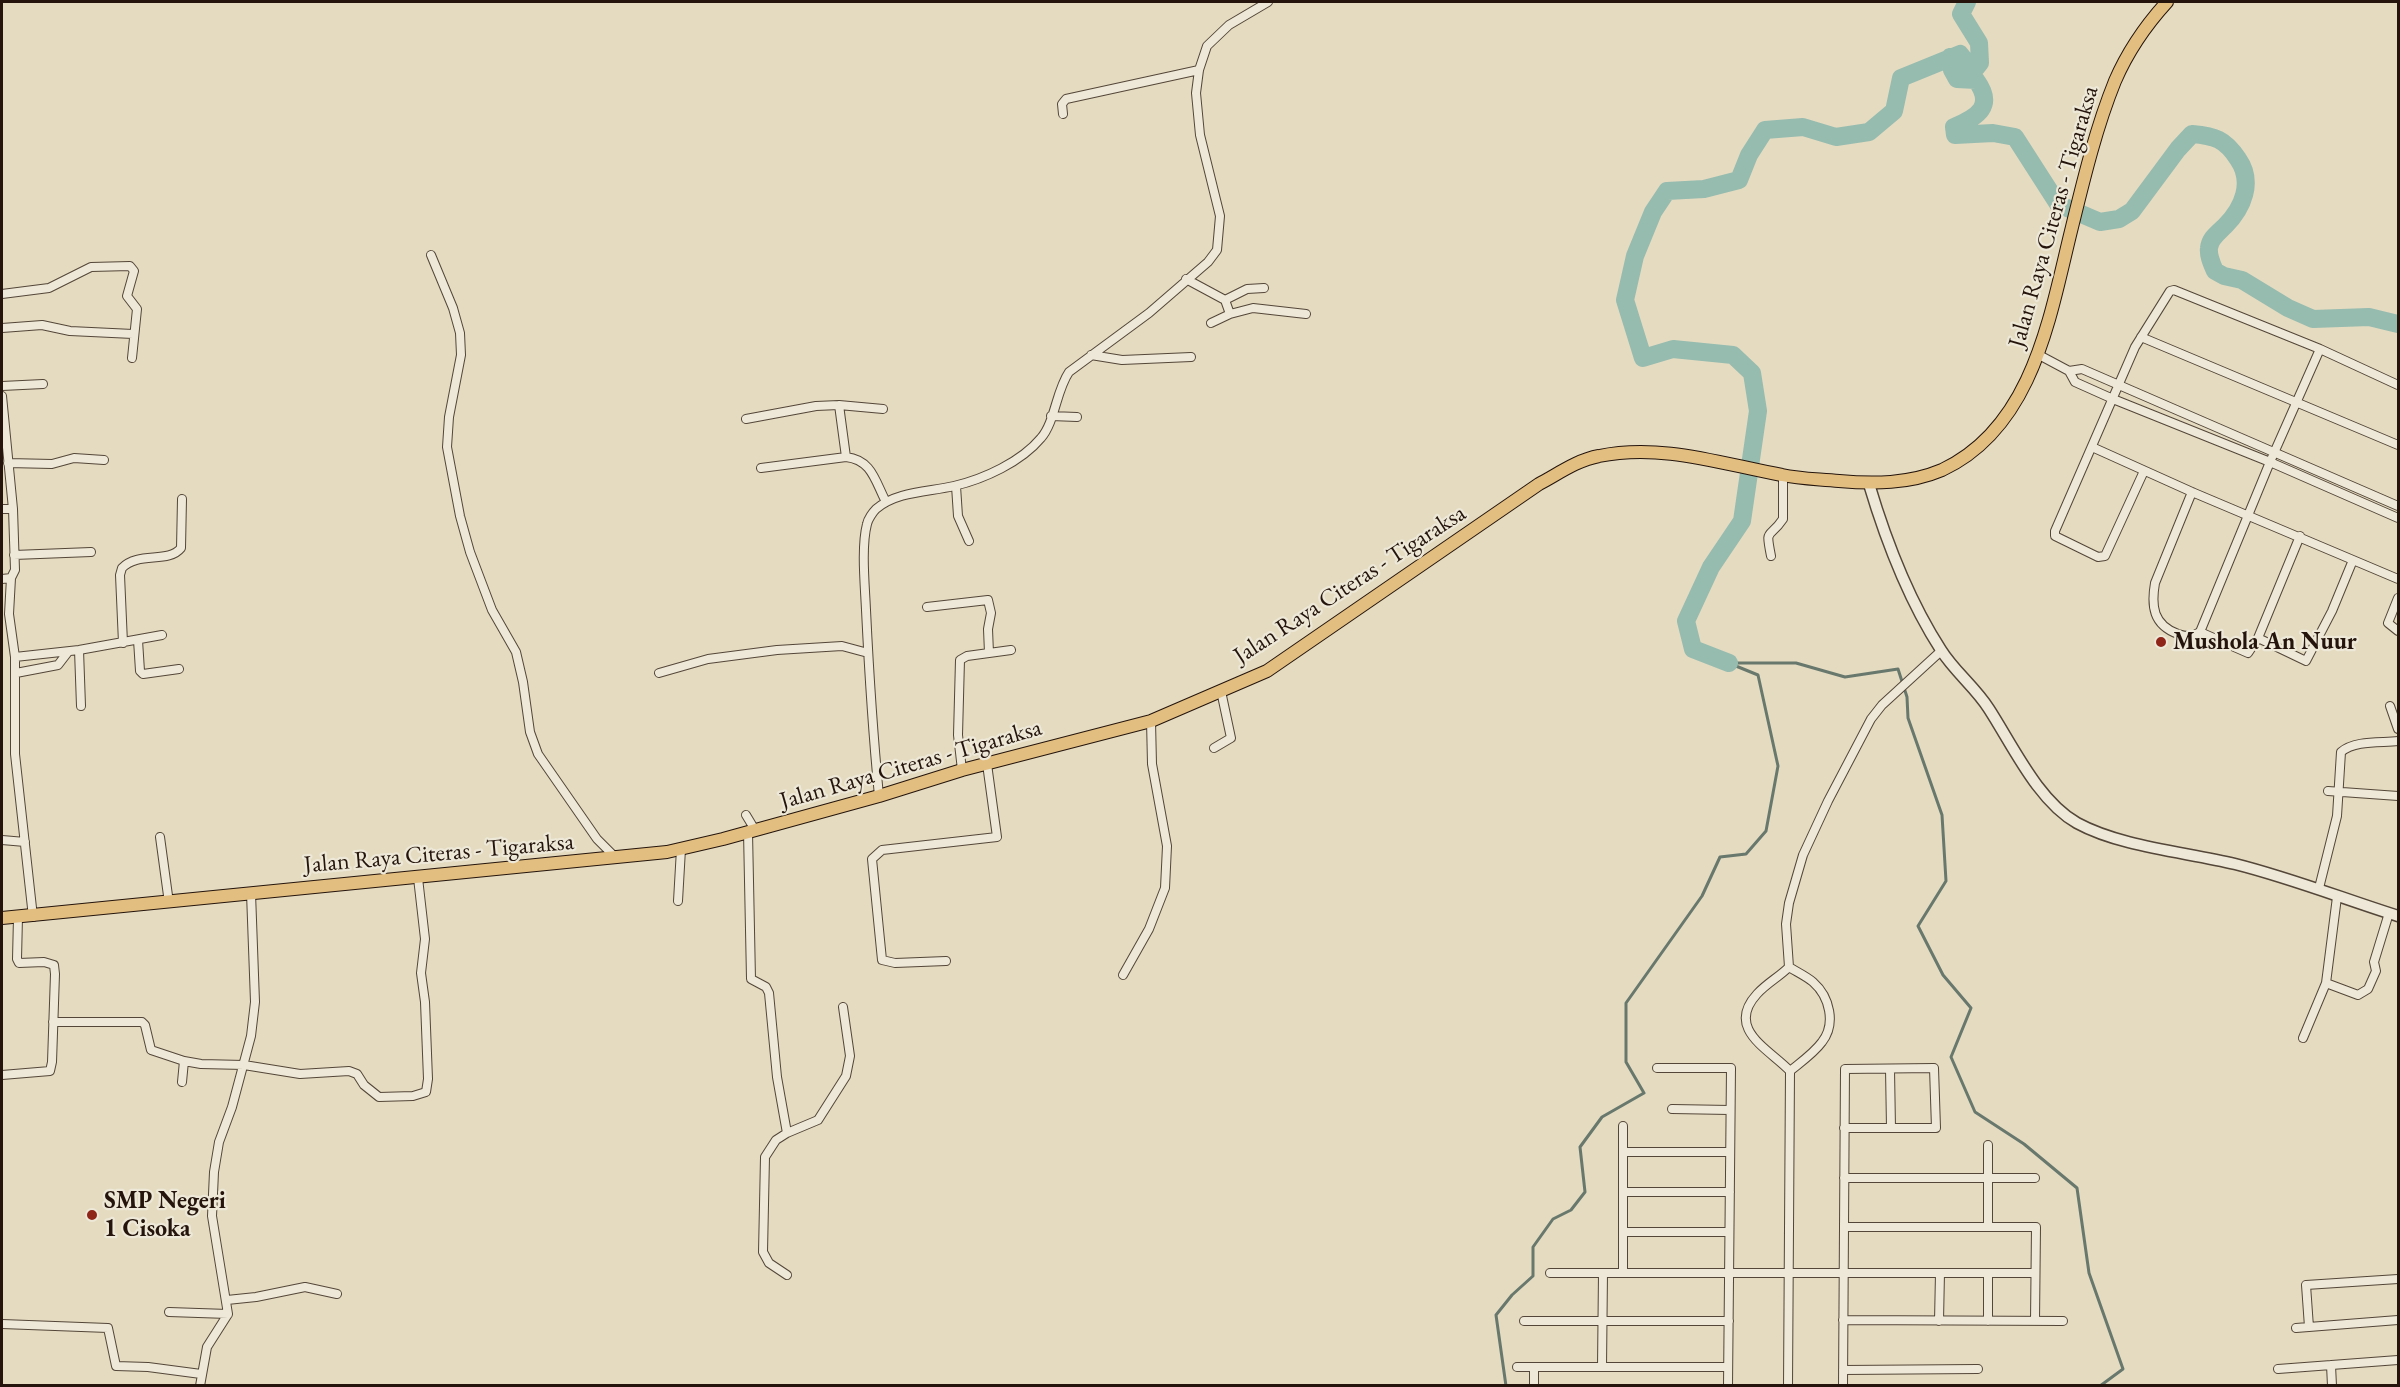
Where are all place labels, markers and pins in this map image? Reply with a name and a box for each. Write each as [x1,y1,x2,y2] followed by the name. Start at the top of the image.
[2173,628,2357,656] place label: Mushola An Nuur
[2154,635,2168,649] marker: Mushola An Nuur
[104,1187,226,1243] place label: SMP Negeri 1 Cisoka
[85,1208,99,1222] marker: SMP Negeri 1 Cisoka

